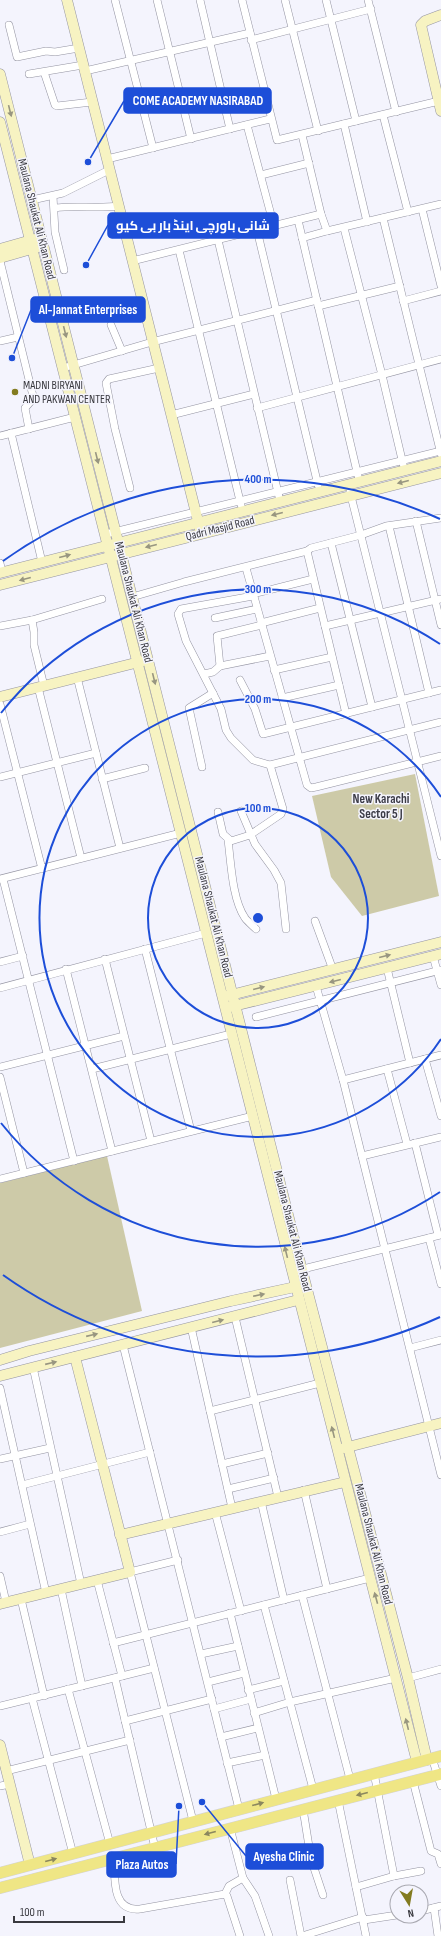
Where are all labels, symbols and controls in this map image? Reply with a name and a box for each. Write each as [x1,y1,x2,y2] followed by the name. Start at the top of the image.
[124,88,271,113] callout: COME ACADEMY NASIRABAD
[133,93,263,109] text: COME ACADEMY NASIRABAD
[7,105,13,118] one-way arrow
[14,157,59,281] street label: Maulana Shaukat Ali Khan Road
[108,213,278,238] callout: شانی باورچی اینڈ بار بی کیو
[116,218,270,235] text: شانی باورچی اینڈ بار بی کیو
[31,297,145,322] callout: Al-Jannat Enterprises
[38,302,137,318] text: Al-Jannat Enterprises
[63,326,69,339] one-way arrow
[22,378,111,407] place label: MADNI BIRYANI AND PAKWAN CENTER
[10,387,20,397] marker: MADNI BIRYANI AND PAKWAN CENTER
[95,452,101,465] one-way arrow
[245,472,271,487] text: 400 m
[397,480,409,486] one-way arrow
[271,511,283,517] one-way arrow
[184,513,256,544] street label: Qadri Masjid Road
[111,540,156,664] street label: Maulana Shaukat Ali Khan Road
[145,543,157,549] one-way arrow
[59,552,71,558] one-way arrow
[19,576,31,582] one-way arrow
[245,582,271,597] text: 300 m
[151,673,157,685] one-way arrow
[245,692,271,707] text: 200 m
[353,791,410,822] district label: New Karachi Sector 5 J
[245,801,271,816] text: 100 m
[191,855,236,979] street label: Maulana Shaukat Ali Khan Road
[251,911,265,925] centre of rings
[379,953,391,959] one-way arrow
[329,978,341,984] one-way arrow
[253,985,265,991] one-way arrow
[270,1169,315,1293] street label: Maulana Shaukat Ali Khan Road
[283,1246,289,1258] one-way arrow
[253,1291,265,1297] one-way arrow
[212,1317,224,1323] one-way arrow
[86,1332,98,1338] one-way arrow
[46,1360,58,1366] one-way arrow
[329,1426,335,1438] one-way arrow
[351,1482,396,1606] street label: Maulana Shaukat Ali Khan Road
[373,1592,379,1604] one-way arrow
[404,1718,410,1730] one-way arrow
[356,1791,368,1797] one-way arrow
[252,1801,264,1807] one-way arrow
[203,1831,216,1837] one-way arrow
[246,1844,323,1869] callout: Ayesha Clinic
[253,1849,315,1865] text: Ayesha Clinic
[107,1852,176,1877] callout: Plaza Autos
[45,1856,58,1862] one-way arrow
[116,1857,168,1873] text: Plaza Autos
[389,1884,429,1924] north arrow
[14,1898,124,1924] scale bar
[20,1905,45,1920] text: 100 m
[407,1906,415,1920] text: N

